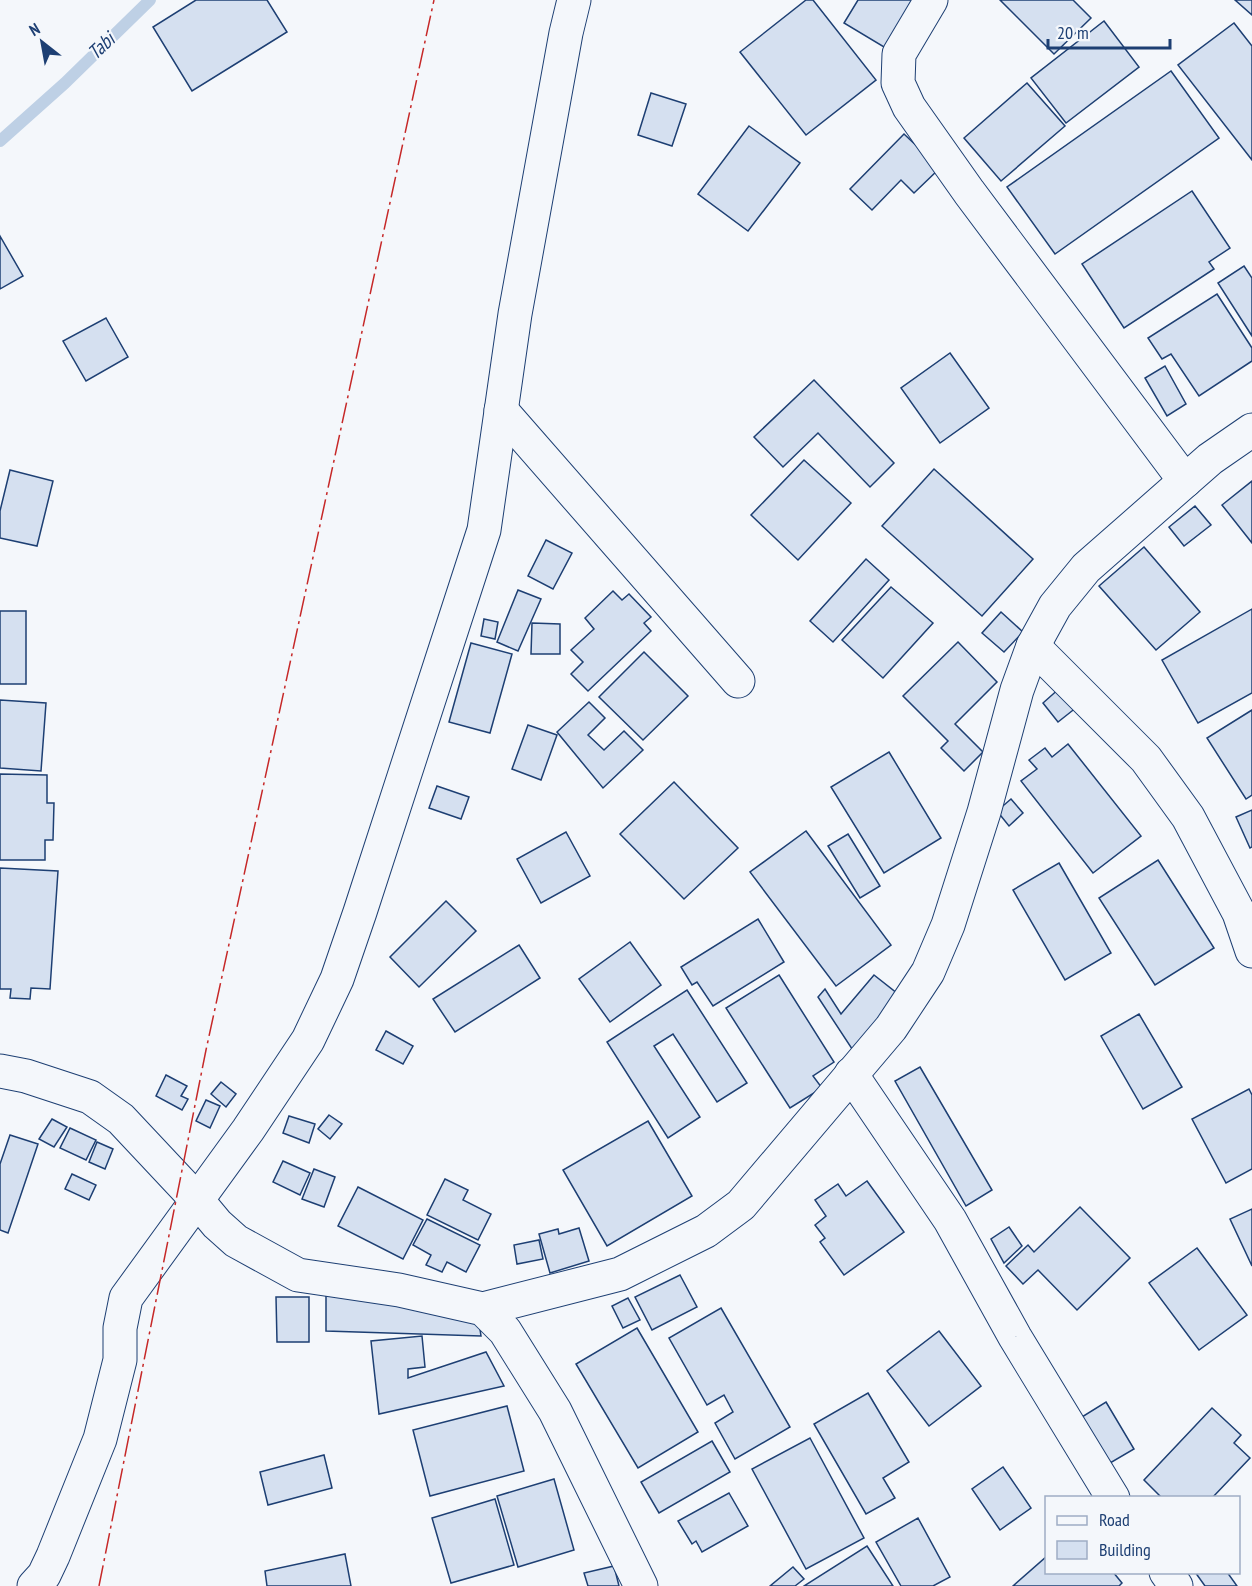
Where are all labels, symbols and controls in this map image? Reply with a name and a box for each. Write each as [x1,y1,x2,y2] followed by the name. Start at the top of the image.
[12,12,72,72] north arrow
[1048,12,1170,50] scale bar
[25,18,43,40] text: N
[1057,21,1089,44] text: 20 m
[82,25,122,65] water label: Tabi
[1045,1496,1240,1574] legend
[1099,1508,1130,1531] text: Road
[1099,1538,1151,1561] text: Building

